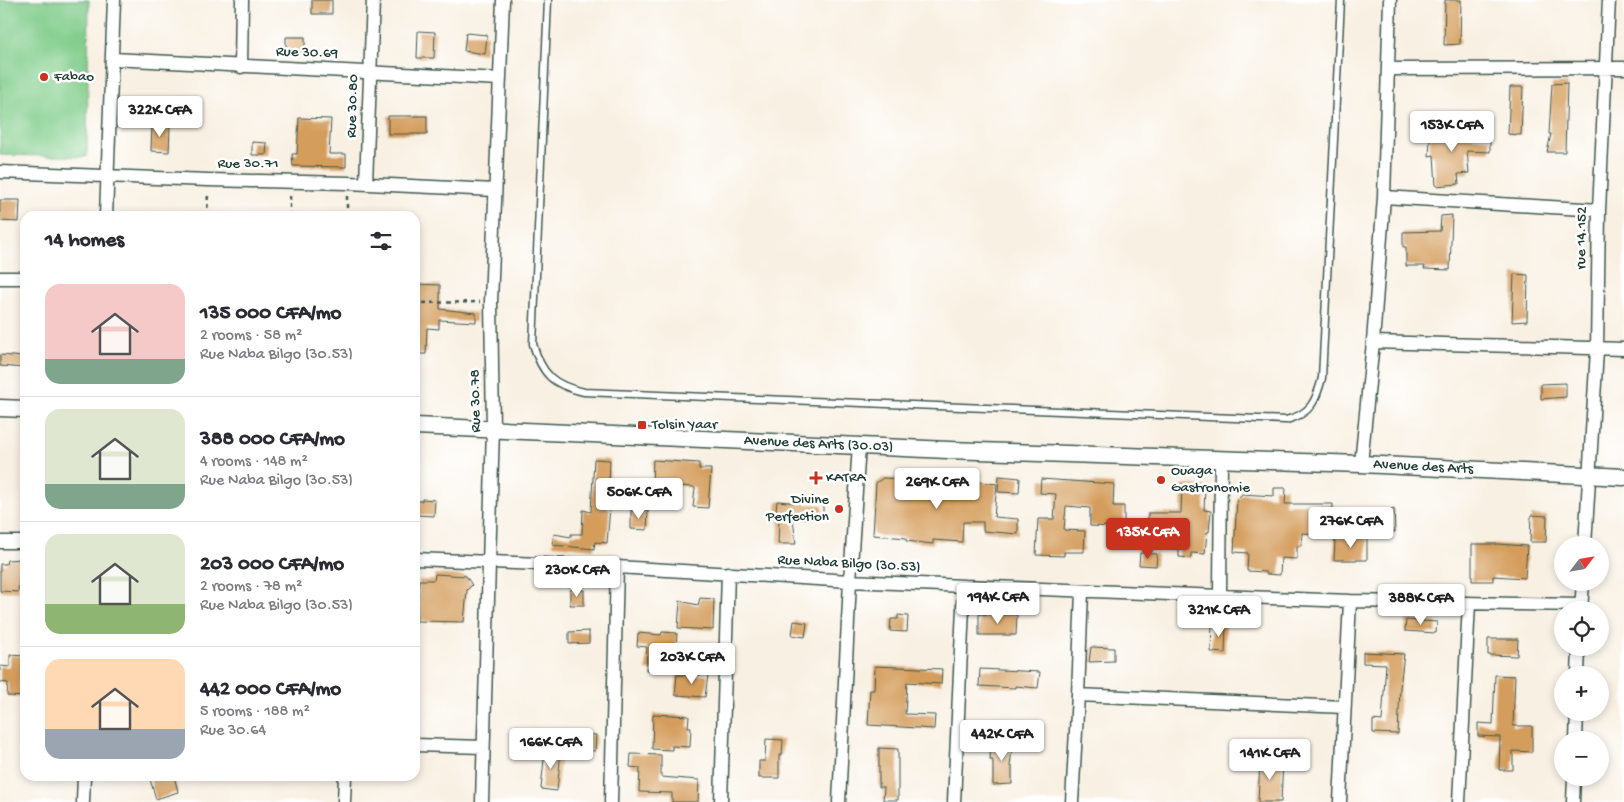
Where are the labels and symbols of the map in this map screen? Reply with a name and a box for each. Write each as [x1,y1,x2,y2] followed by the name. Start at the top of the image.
[276,43,339,63] street label: Rue 30.69
[53,68,94,86] place label: Fabao
[38,71,50,83] marker: Fabao
[343,73,363,138] street label: Rue 30.80
[108,96,212,138] pin: 322K CFA
[1400,110,1504,153] pin: 153K CFA
[217,155,279,173] street label: Rue 30.71
[1572,206,1592,270] street label: rue 14.152
[466,369,486,433] street label: Rue 30.78
[651,416,719,434] place label: Tolsin Yaar
[636,419,648,431] marker: Tolsin Yaar
[743,432,894,457] street label: Avenue des Arts (30.03)
[1373,456,1474,479] street label: Avenue des Arts
[1171,462,1250,497] place label: Ouaga Gastronomie
[885,468,989,510] pin: 269K CFA
[826,469,867,487] place label: KATRA
[810,472,822,484] marker: KATRA
[1155,474,1167,486] marker: Ouaga Gastronomie
[587,478,691,520] pin: 506K CFA
[765,491,829,526] place label: Divine Perfection
[833,503,845,515] marker: Divine Perfection
[1299,506,1403,549] pin: 276K CFA
[1096,518,1200,560] pin: 135K CFA
[1554,536,1609,591] north arrow
[777,551,921,577] street label: Rue Naba Bilgo (30.53)
[525,556,629,598] pin: 230K CFA
[946,582,1050,625] pin: 194K CFA
[1369,584,1473,626] pin: 388K CFA
[1167,596,1271,638] pin: 321K CFA
[640,642,744,685] pin: 203K CFA
[950,720,1054,762] pin: 442K CFA
[499,728,603,770] pin: 166K CFA
[1218,738,1322,781] pin: 141K CFA

